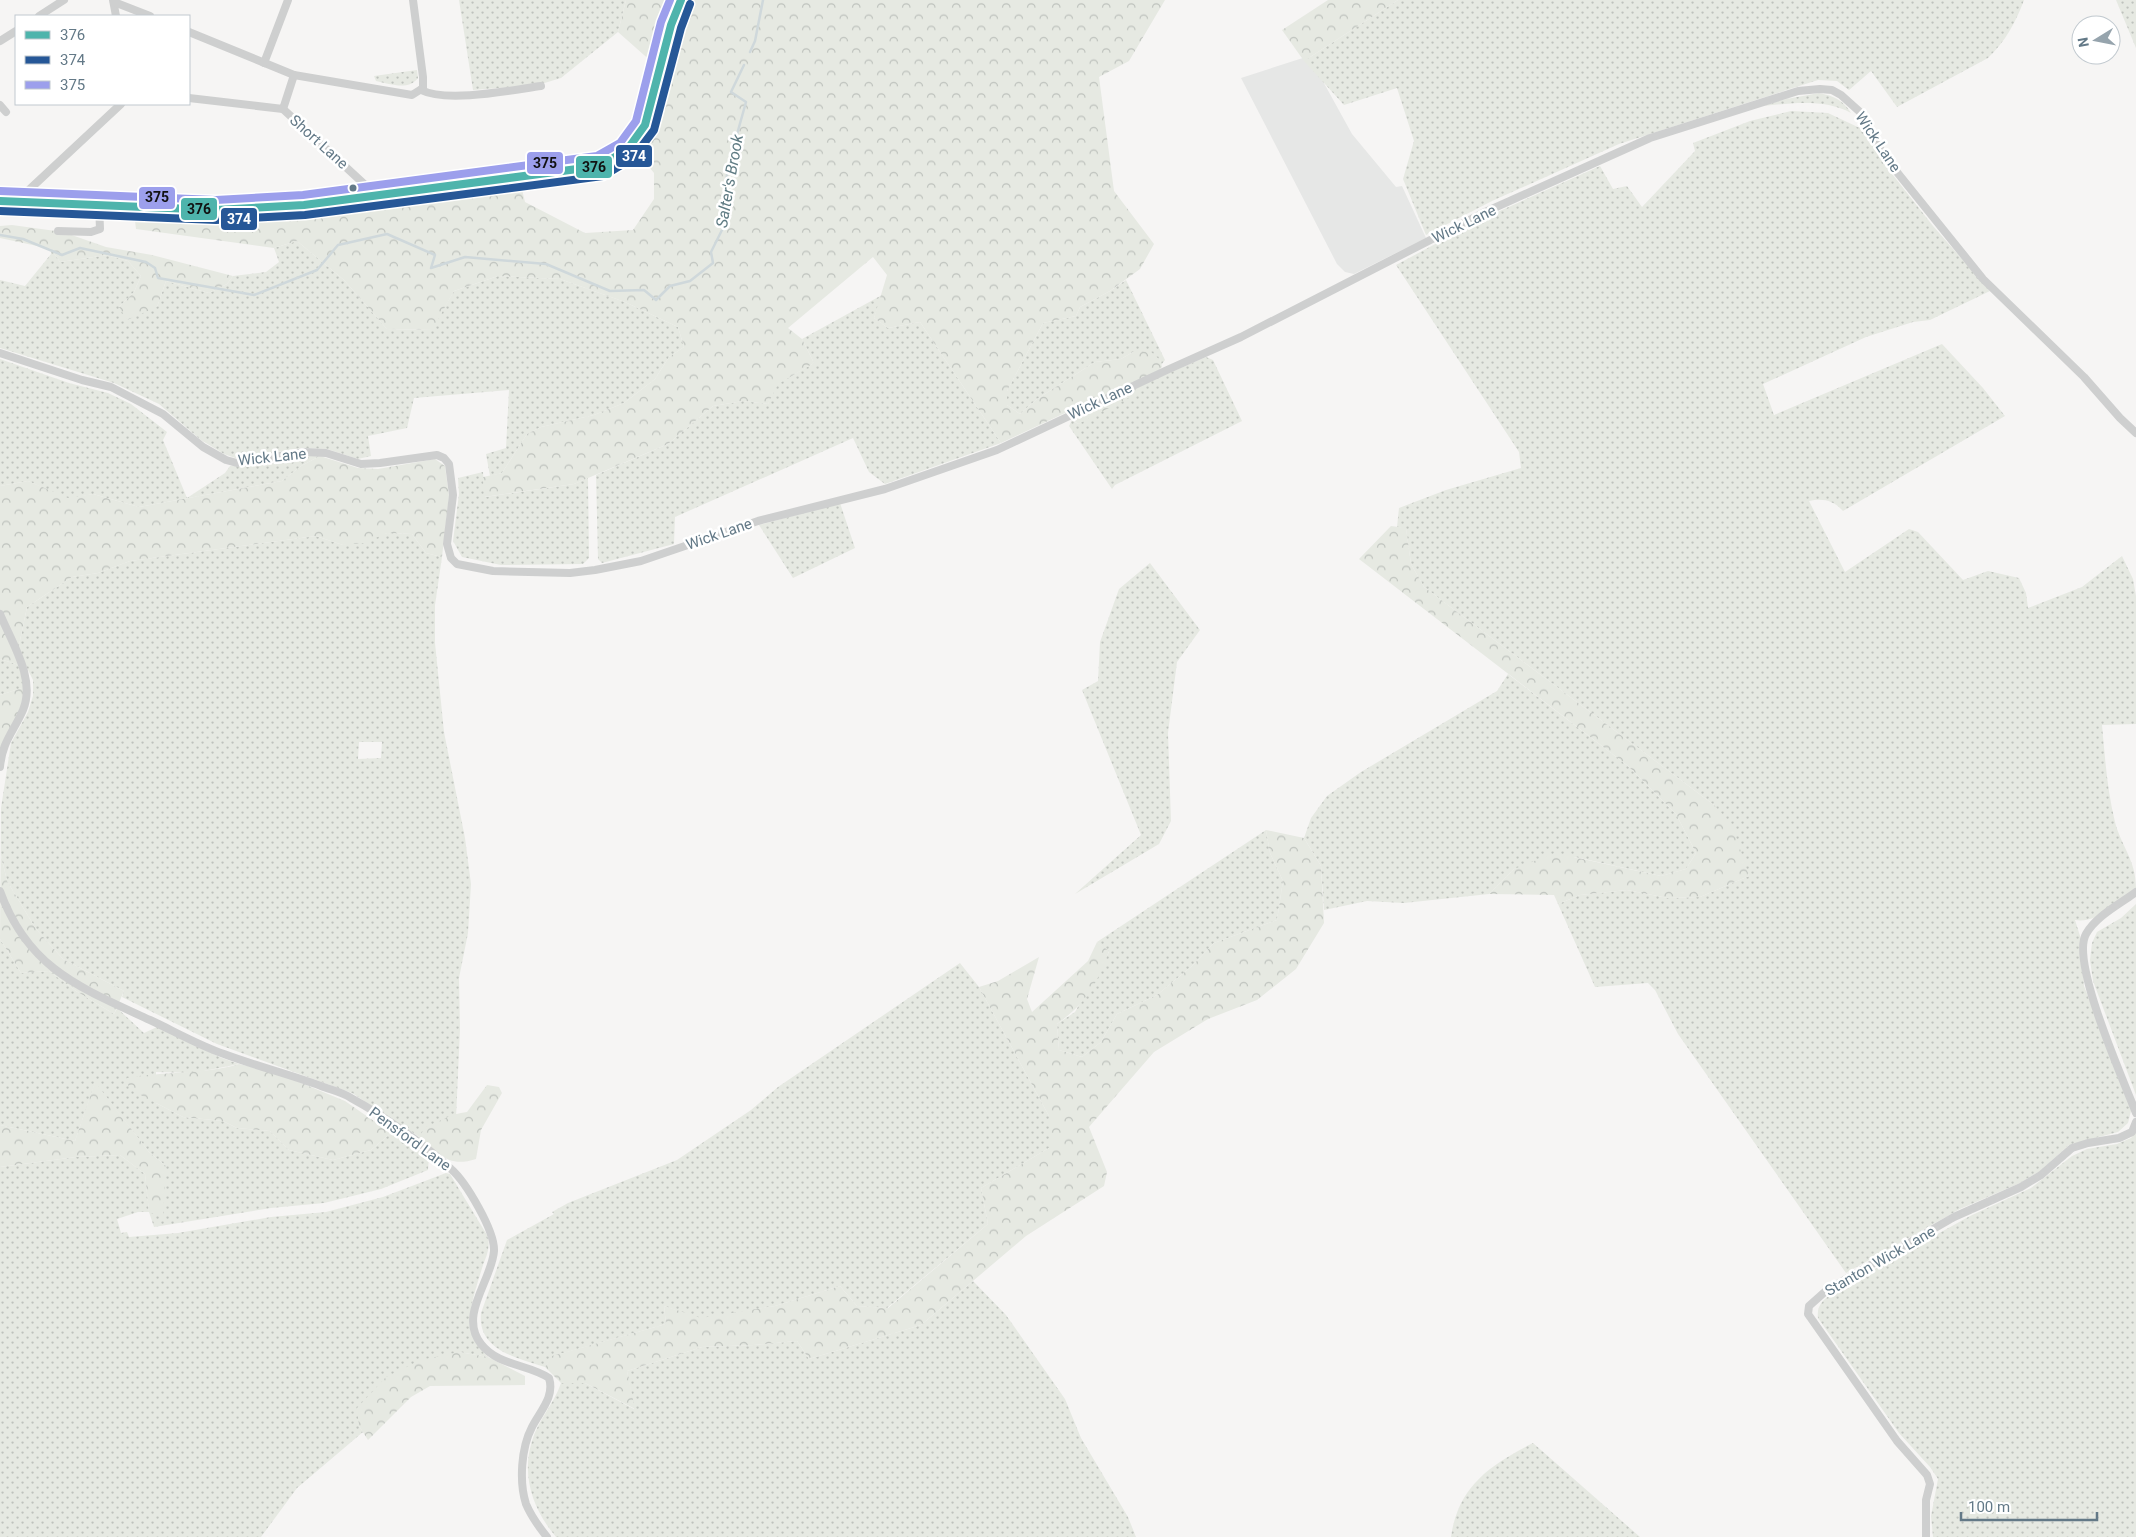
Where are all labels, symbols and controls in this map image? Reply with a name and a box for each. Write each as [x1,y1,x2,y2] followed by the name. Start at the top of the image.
[15,15,190,105] legend
[2071,15,2121,65] north arrow
[60,26,85,44] text: 376
[2074,36,2092,49] text: N
[60,51,86,69] text: 374
[60,76,85,94] text: 375
[1851,109,1905,176] street label: Wick Lane
[286,111,352,173] street label: Short Lane
[712,132,747,229] water label: Salter's Brook
[615,144,653,168] line badge: 374
[622,148,646,164] text: 374
[526,151,564,175] line badge: 375
[533,155,557,171] text: 375
[575,155,613,179] line badge: 376
[582,159,606,175] text: 376
[348,183,358,193] unlabelled marker
[138,186,176,210] line badge: 375
[145,189,169,205] text: 375
[180,197,218,221] line badge: 376
[187,201,211,217] text: 376
[1429,201,1499,247] street label: Wick Lane
[220,207,258,231] line badge: 374
[227,211,251,227] text: 374
[1065,378,1135,424] street label: Wick Lane
[237,444,307,470] street label: Wick Lane
[684,514,754,554] street label: Wick Lane
[366,1103,454,1175] street label: Pensford Lane
[1822,1222,1938,1300] street label: Stanton Wick Lane
[1961,1490,2097,1522] scale bar
[1968,1498,2010,1516] text: 100 m

